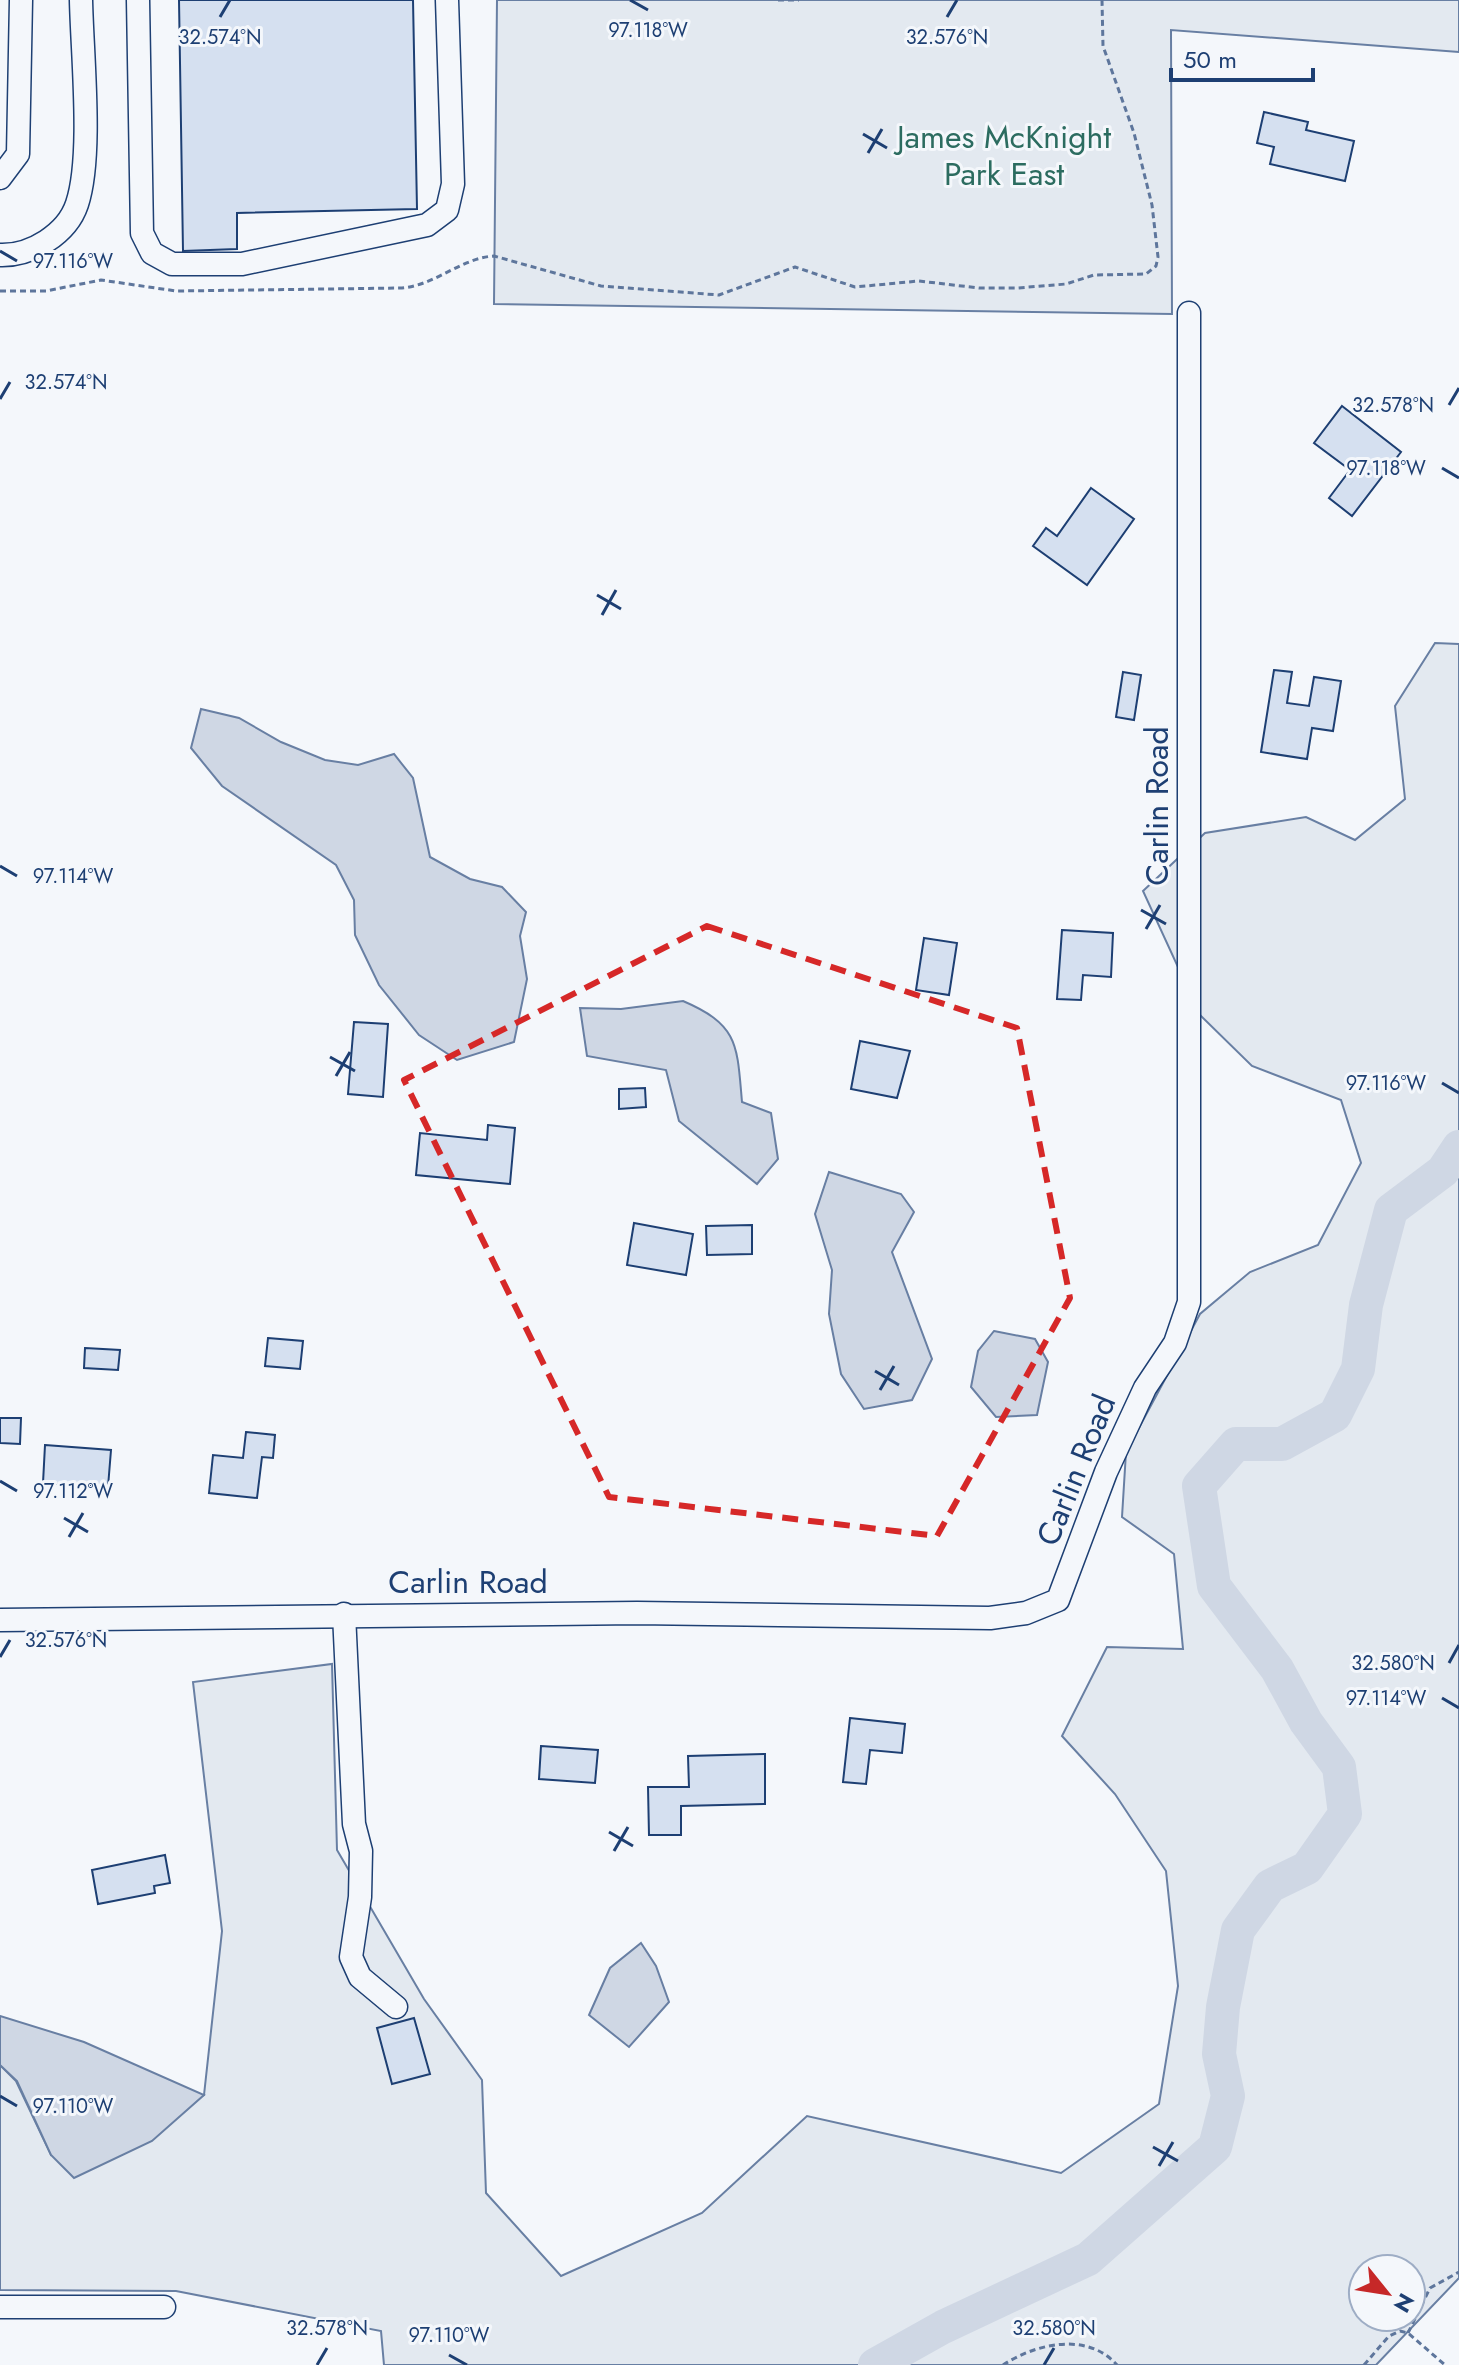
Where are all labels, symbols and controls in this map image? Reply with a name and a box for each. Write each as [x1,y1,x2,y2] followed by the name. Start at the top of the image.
[608,16,688,45] text: 97.118°W
[179,23,261,52] text: 32.574°N
[906,23,988,52] text: 32.576°N
[1171,32,1313,82] scale bar
[1183,42,1237,77] text: 50 m
[893,114,1111,197] park label: James McKnight Park East
[33,247,113,276] text: 97.116°W
[25,368,107,397] text: 32.574°N
[1352,391,1434,420] text: 32.578°N
[1346,454,1426,483] text: 97.118°W
[1134,726,1180,886] street label: Carlin Road
[33,862,113,891] text: 97.114°W
[1346,1069,1426,1098] text: 97.116°W
[1025,1387,1127,1553] street label: Carlin Road
[33,1477,113,1506] text: 97.112°W
[388,1559,548,1605] street label: Carlin Road
[25,1626,107,1655] text: 32.576°N
[1351,1649,1435,1678] text: 32.580°N
[1346,1684,1426,1713] text: 97.114°W
[33,2092,114,2121] text: 97.110°W
[1347,2253,1427,2333] north arrow
[1386,2287,1423,2319] text: N
[286,2314,368,2343] text: 32.578°N
[1012,2314,1096,2343] text: 32.580°N
[409,2321,490,2350] text: 97.110°W

